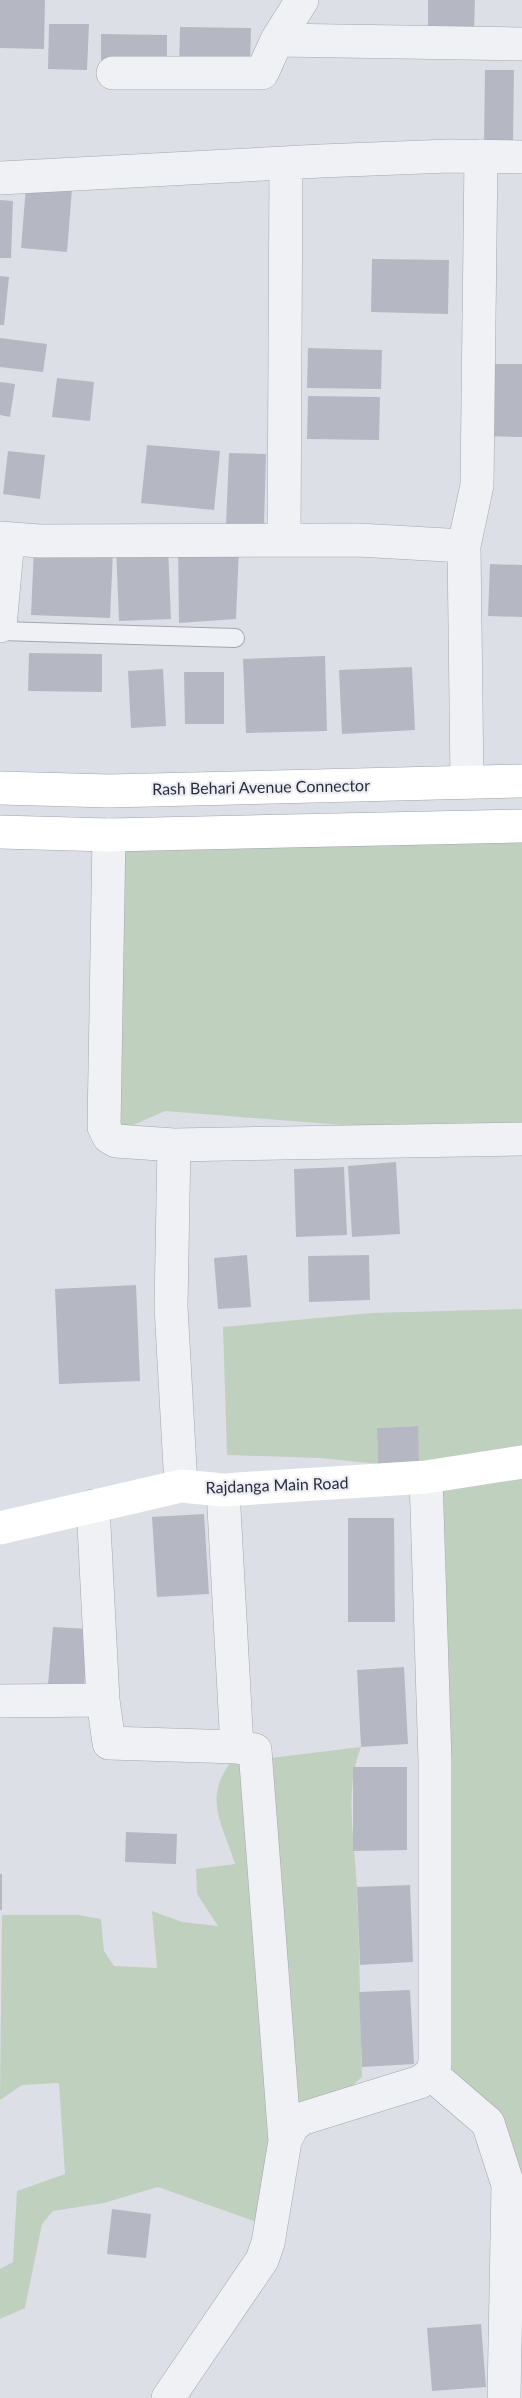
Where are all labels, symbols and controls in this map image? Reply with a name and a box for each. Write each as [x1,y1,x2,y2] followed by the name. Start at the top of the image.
[152,775,370,798] street label: Rash Behari Avenue Connector
[205,1473,349,1496] street label: Rajdanga Main Road

